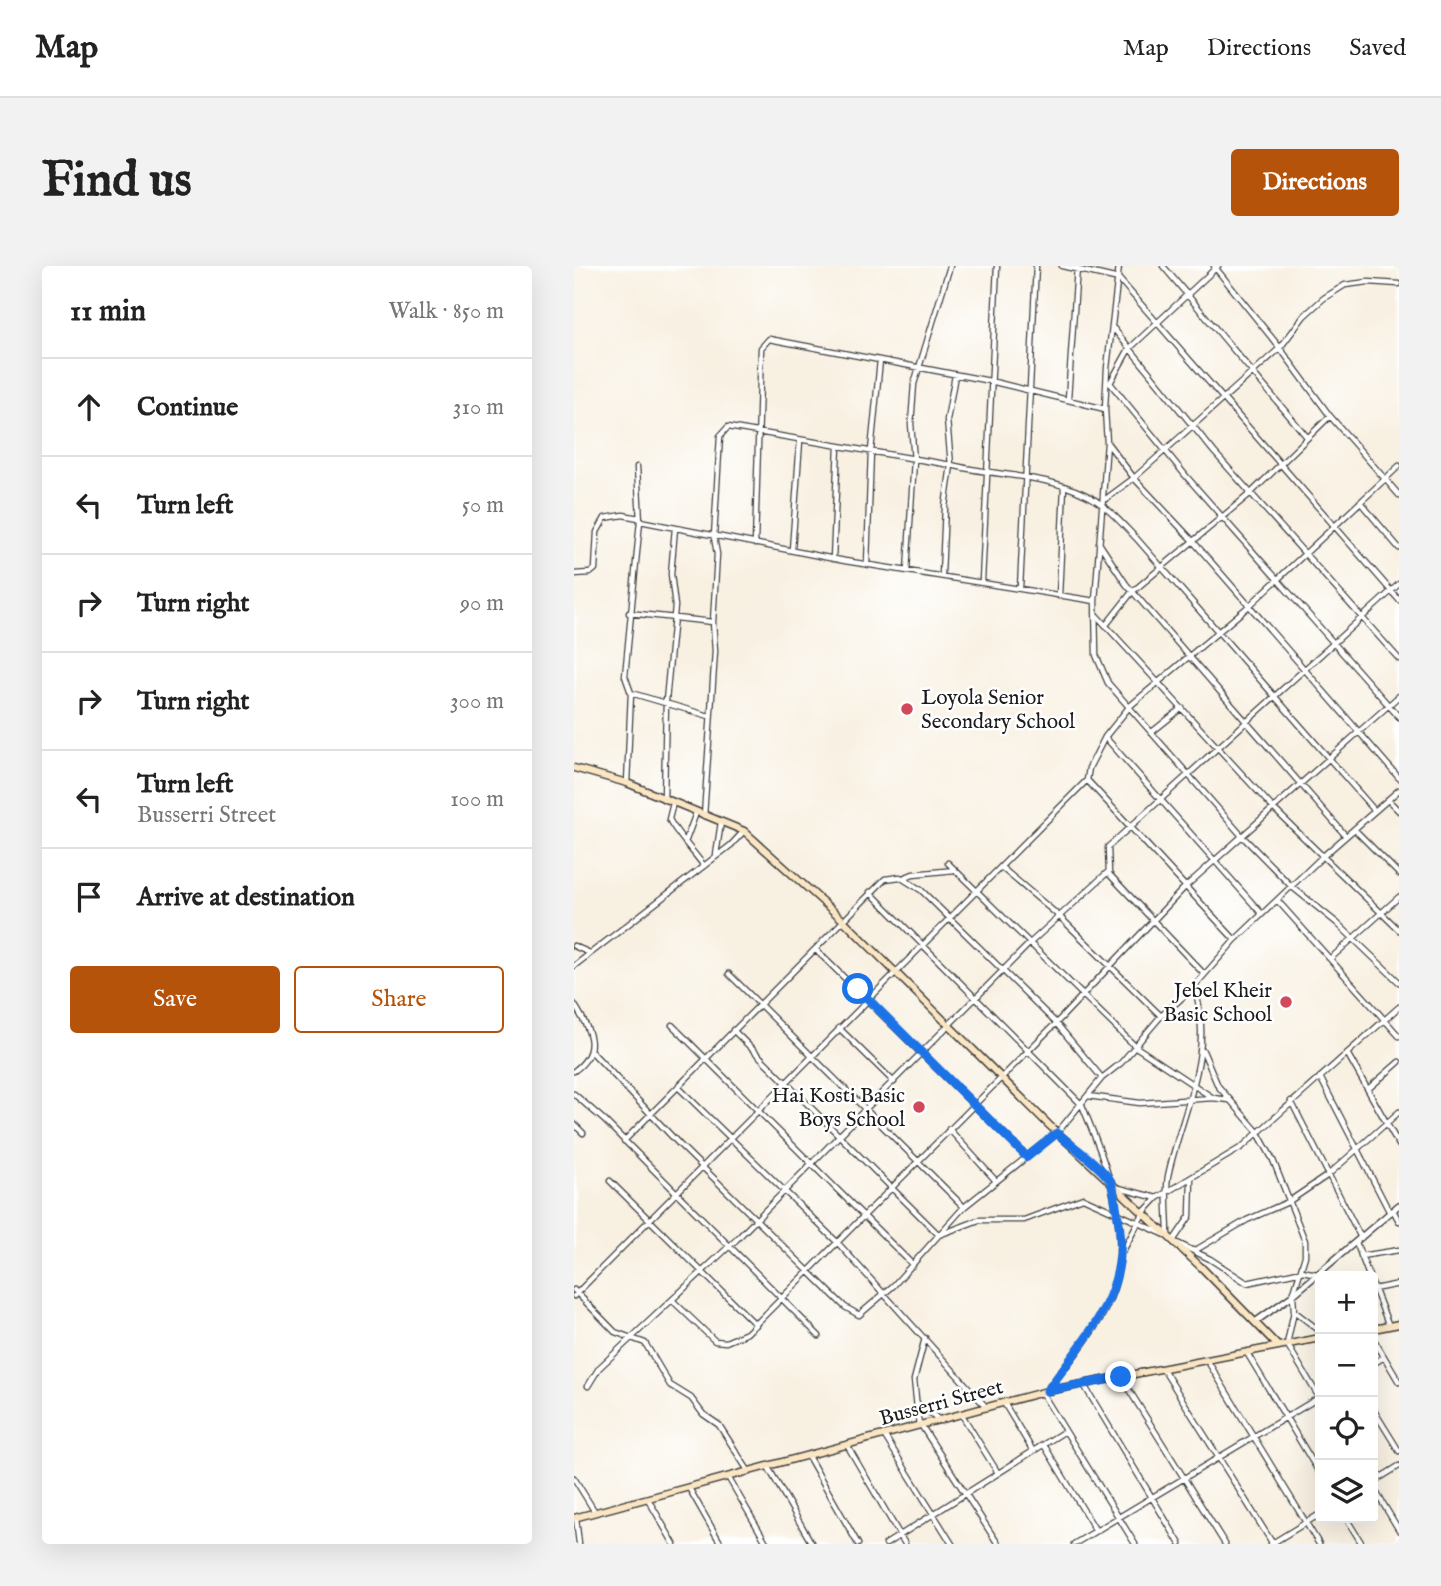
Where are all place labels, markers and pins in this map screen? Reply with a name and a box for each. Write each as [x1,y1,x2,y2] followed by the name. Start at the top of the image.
[921,685,1075,736] place label: Loyola Senior Secondary School
[899,701,915,717] marker: Loyola Senior Secondary School
[1163,978,1272,1029] place label: Jebel Kheir Basic School
[1278,994,1294,1010] marker: Jebel Kheir Basic School
[772,1083,905,1134] place label: Hai Kosti Basic Boys School
[911,1099,927,1115] marker: Hai Kosti Basic Boys School

